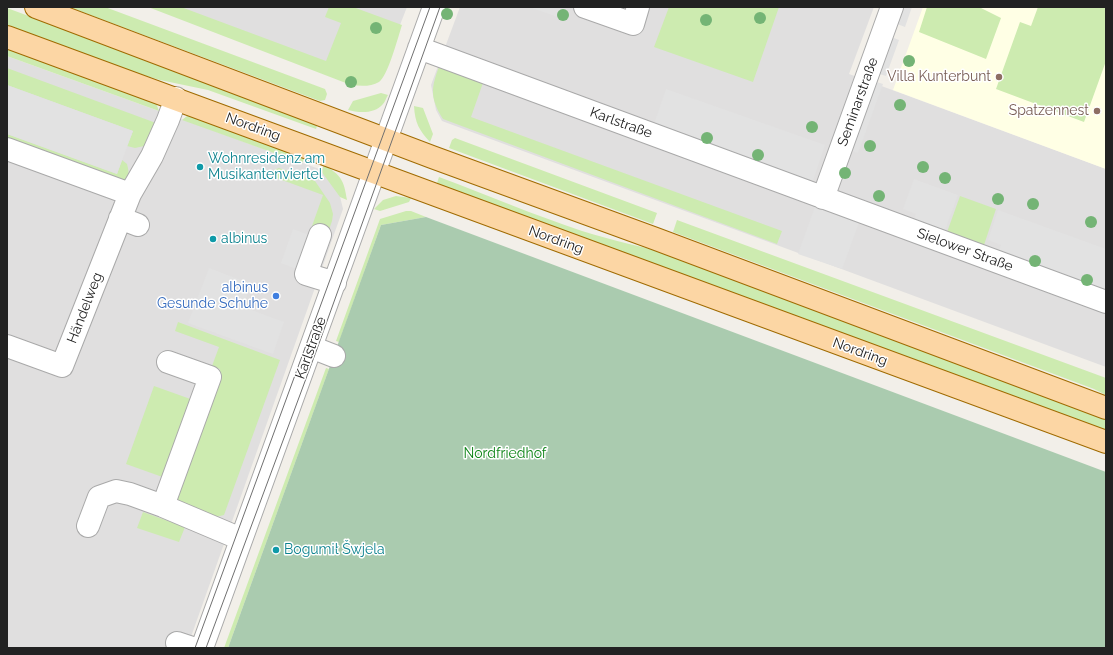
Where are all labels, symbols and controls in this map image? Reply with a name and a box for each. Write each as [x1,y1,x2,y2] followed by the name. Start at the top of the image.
[834,55,882,149] street label: Seminarstraße
[887,69,991,85] place label: Villa Kunterbunt
[994,72,1004,82] marker: Villa Kunterbunt
[1009,103,1089,119] place label: Spatzennest
[587,104,655,142] street label: Karlstraße
[1092,106,1102,116] marker: Spatzennest
[223,109,283,145] street label: Nordring
[208,151,325,184] place label: Wohnresidenz am Musikantenviertel
[195,162,205,172] marker: Wohnresidenz am Musikantenviertel
[526,222,586,258] street label: Nordring
[915,225,1015,275] street label: Sielower Straße
[221,231,267,247] place label: albinus
[208,234,218,244] marker: albinus
[64,270,106,346] street label: Händelweg
[157,280,268,312] place label: albinus Gesunde Schuhe
[271,291,281,301] marker: albinus Gesunde Schuhe
[292,314,330,382] street label: Karlstraße
[830,334,890,370] street label: Nordring
[464,446,546,462] park label: Nordfriedhof
[284,542,385,558] place label: Bogumił Šwjela
[271,545,281,555] marker: Bogumił Šwjela

